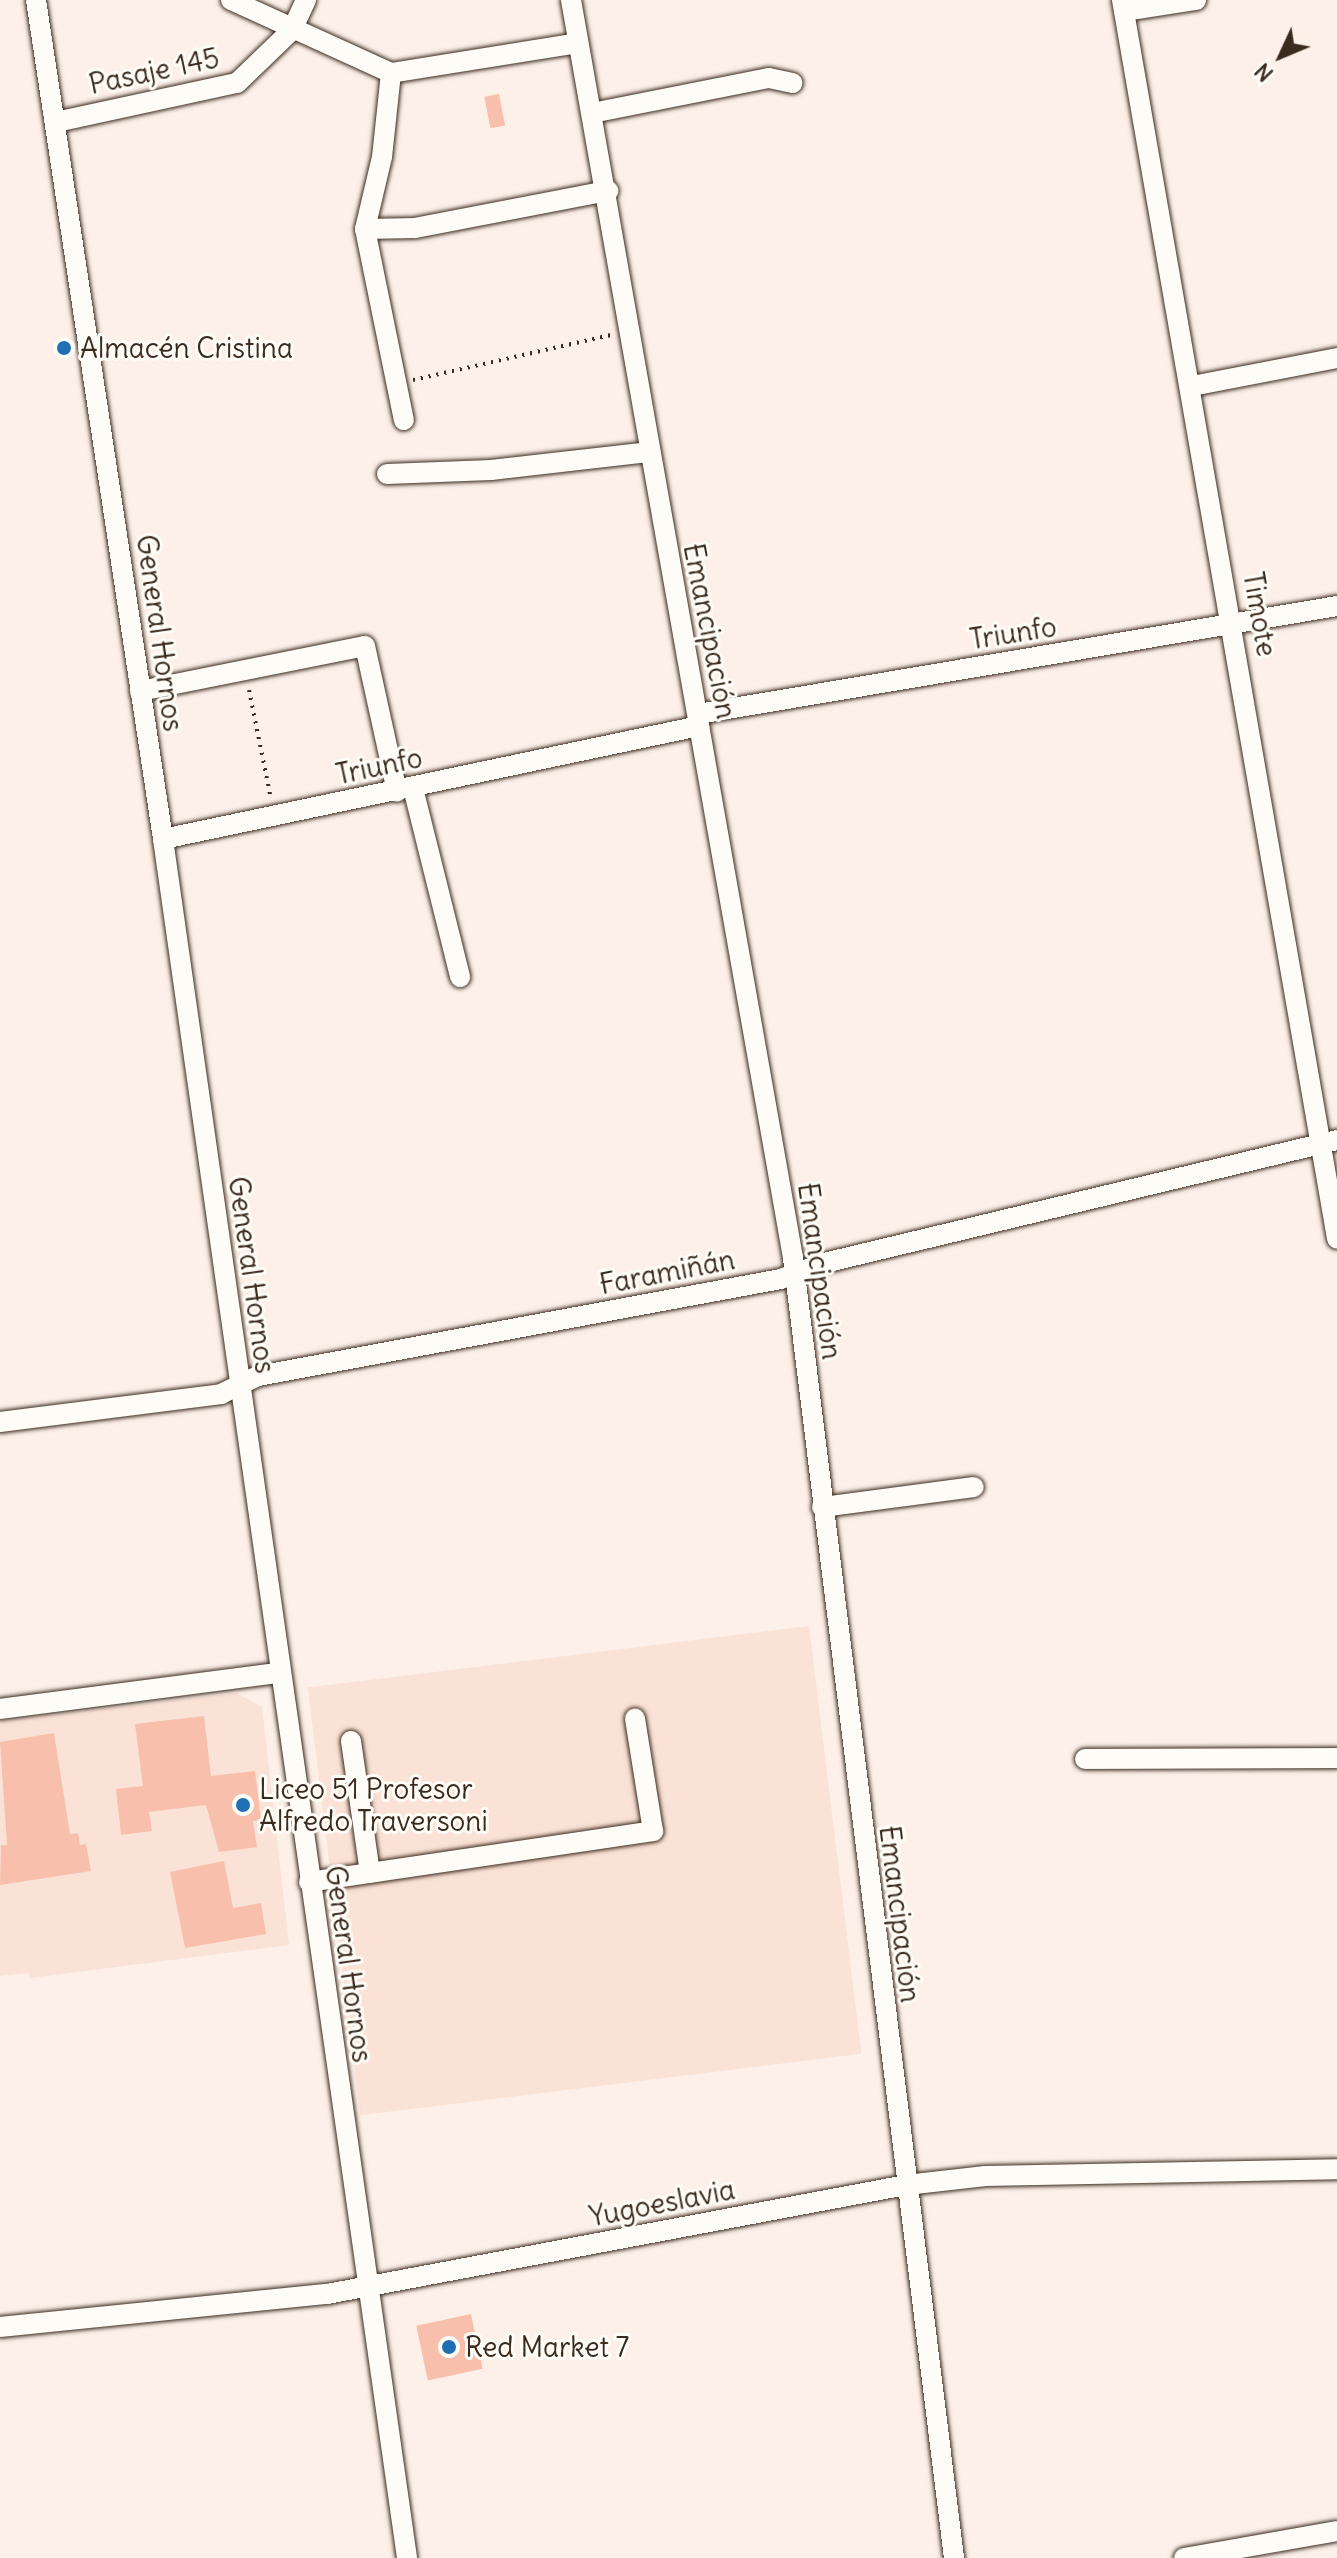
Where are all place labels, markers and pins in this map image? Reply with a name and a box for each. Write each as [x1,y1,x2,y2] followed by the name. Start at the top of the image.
[80,331,293,365] place label: Almacén Cristina
[55,339,73,357] marker: Almacén Cristina
[259,1772,488,1838] place label: Liceo 51 Profesor Alfredo Traversoni
[234,1796,252,1814] marker: Liceo 51 Profesor Alfredo Traversoni
[465,2330,629,2364] place label: Red Market 7
[440,2338,458,2356] marker: Red Market 7

